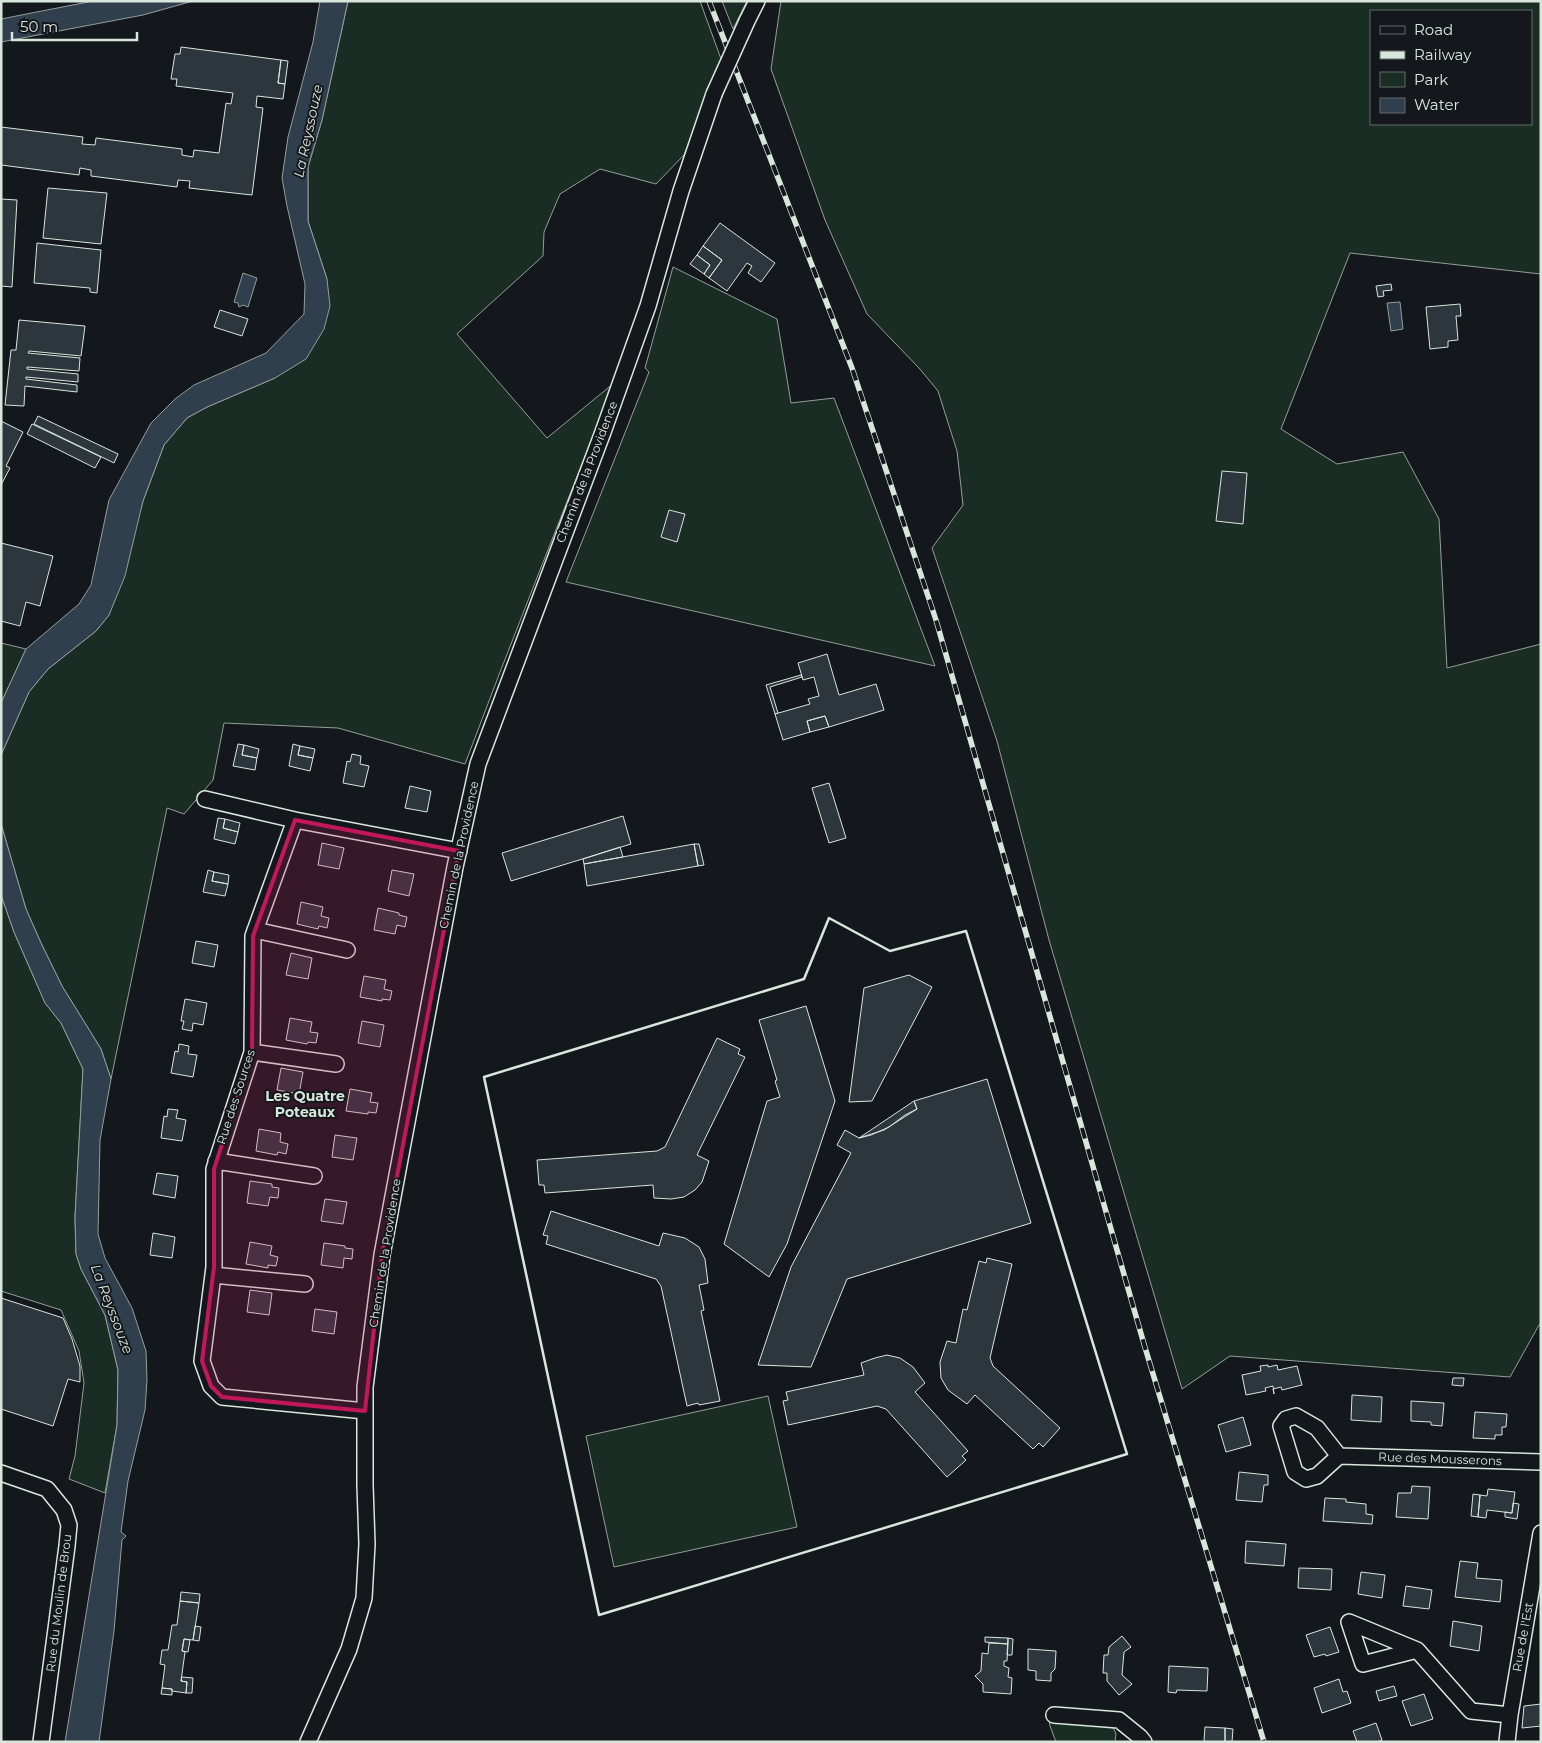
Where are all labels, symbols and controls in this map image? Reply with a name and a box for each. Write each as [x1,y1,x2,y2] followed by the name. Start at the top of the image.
[12,10,138,42] scale bar
[1370,10,1532,125] legend
[20,17,58,36] text: 50 m
[1414,20,1453,39] text: Road
[1414,45,1472,64] text: Railway
[1414,70,1448,89] text: Park
[289,83,327,179] water label: La Reyssouze
[1414,95,1460,114] text: Water
[553,399,621,545] street label: Chemin de la Providence
[436,780,481,930] street label: Chemin de la Providence
[213,1047,258,1146] street label: Rue des Sources
[265,1087,345,1121] district label: Les Quatre Poteaux
[365,1177,404,1328] street label: Chemin de la Providence
[87,1262,137,1356] water label: La Reyssouze
[1378,1449,1502,1468] street label: Rue des Mousserons
[43,1533,74,1673] street label: Rue du Moulin de Brou
[1509,1601,1536,1673] street label: Rue de l'Est

